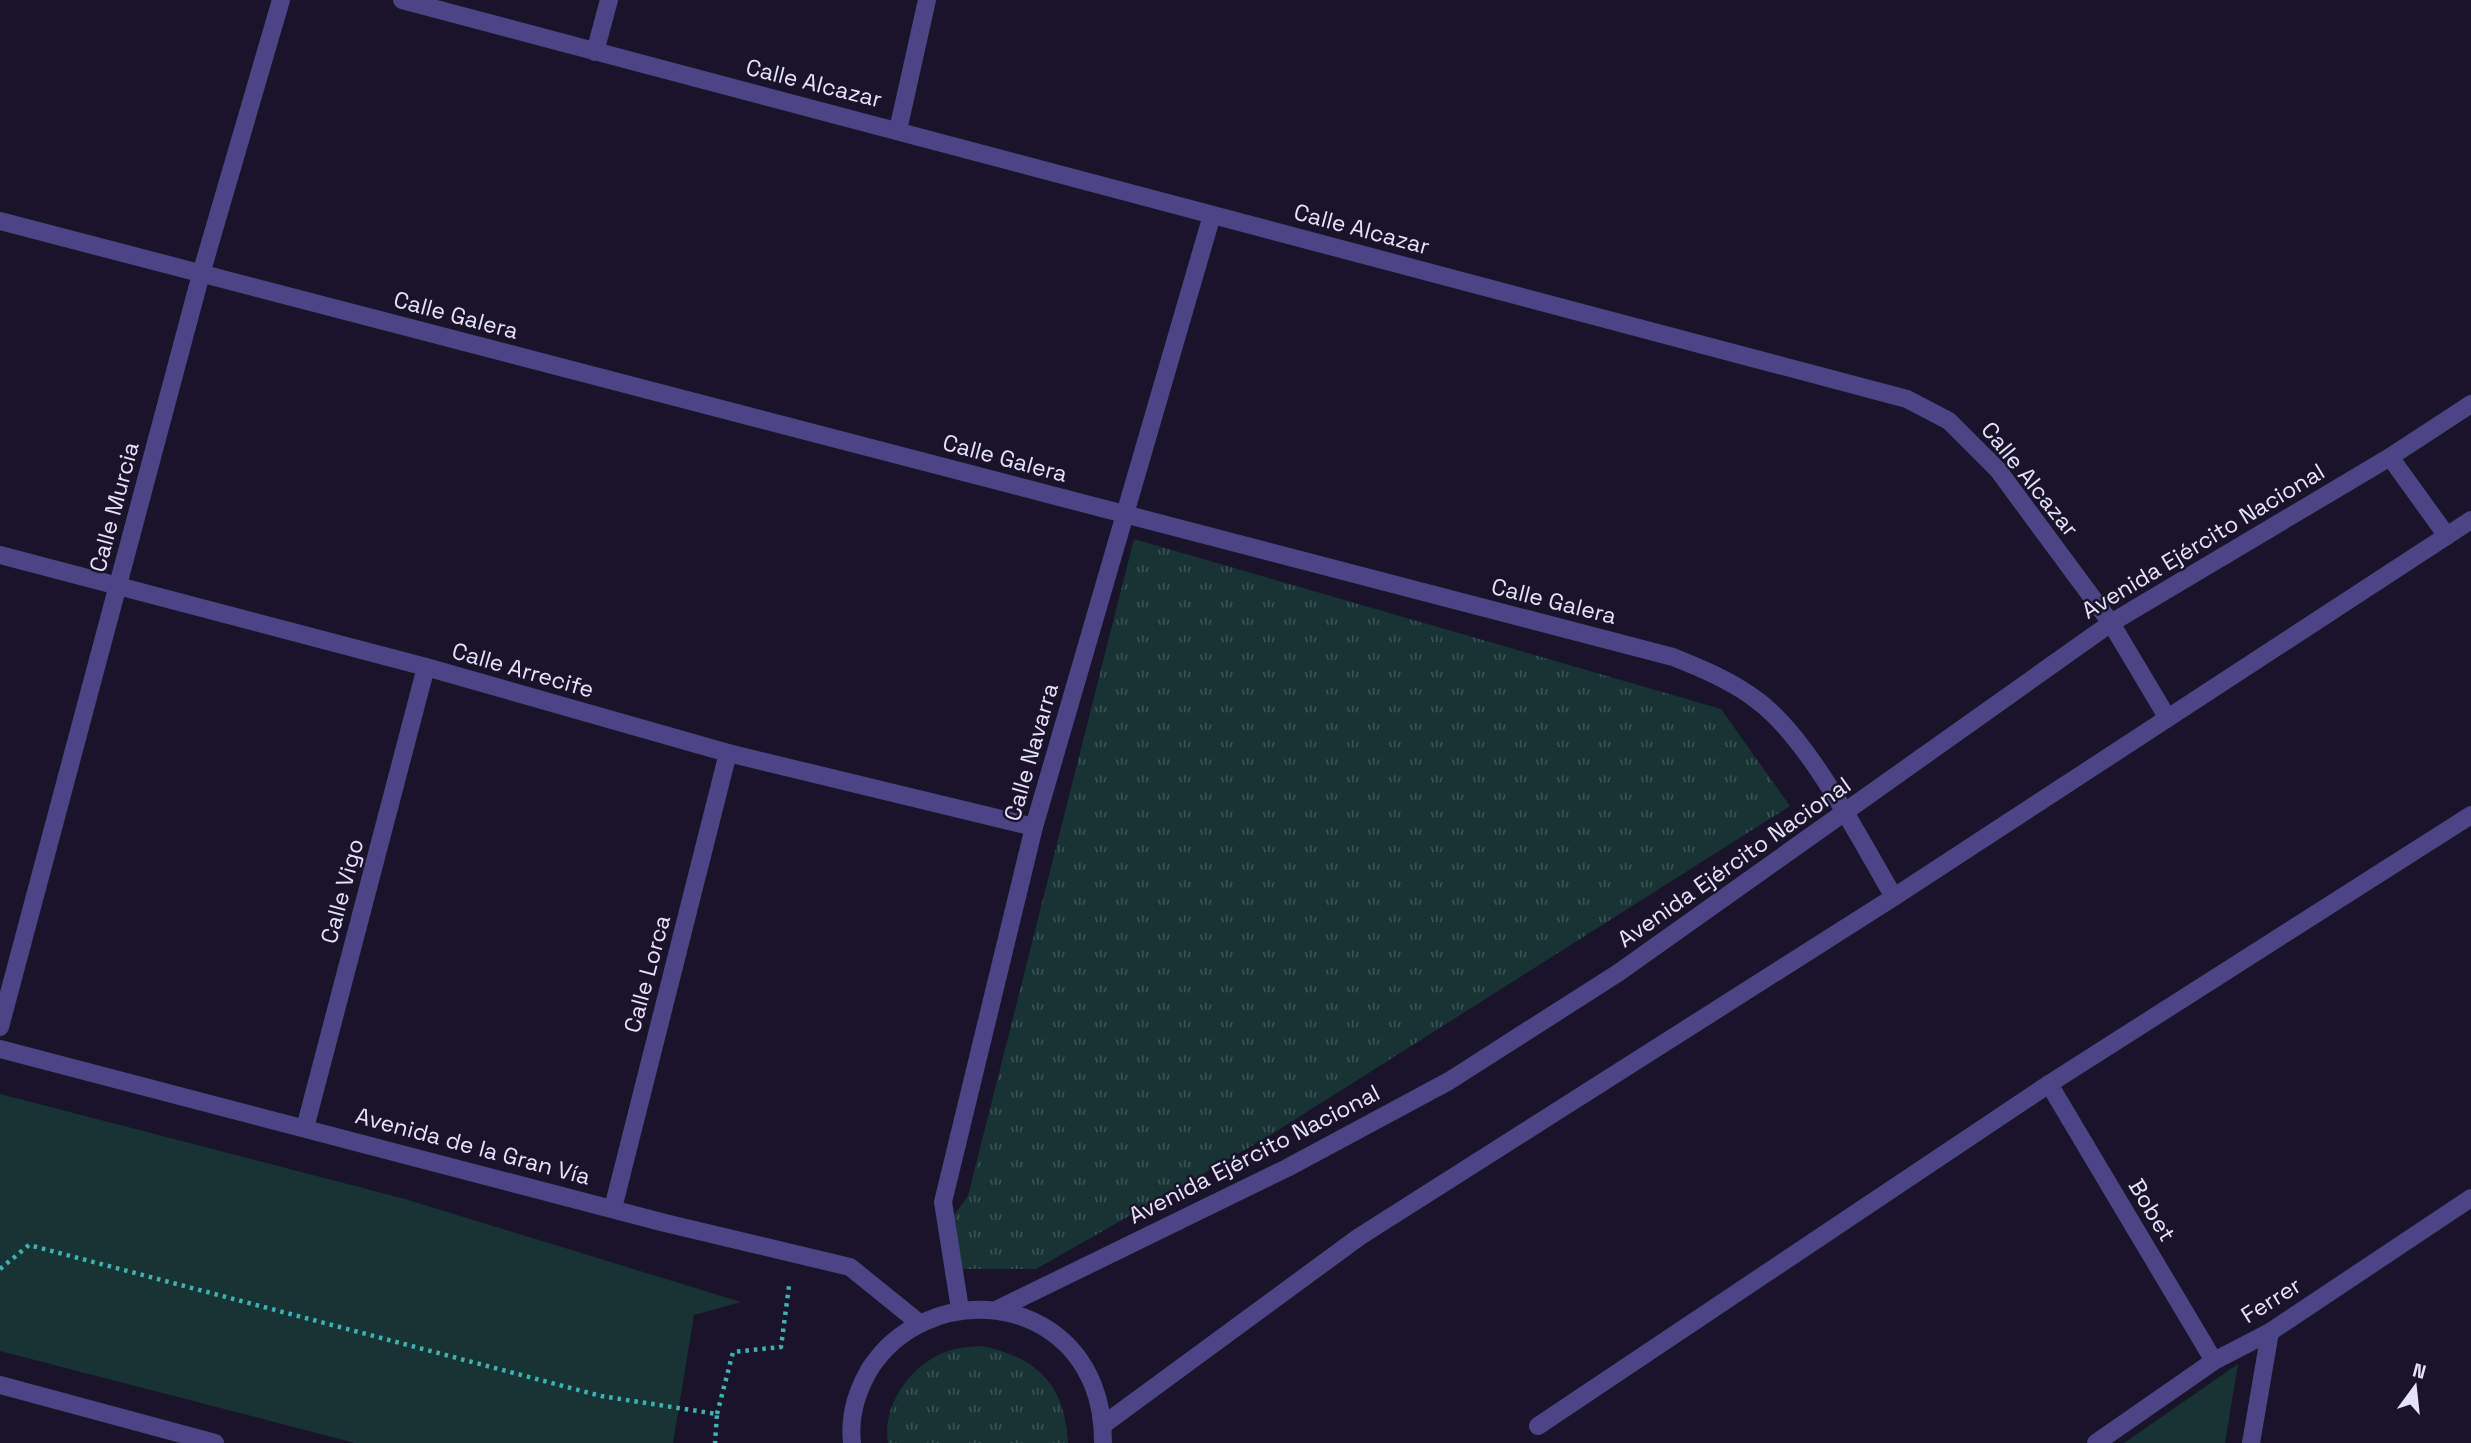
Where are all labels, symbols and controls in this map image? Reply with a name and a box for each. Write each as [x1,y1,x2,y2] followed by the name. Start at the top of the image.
[743,52,885,114] street label: Calle Alcazar
[1291,196,1433,262] street label: Calle Alcazar
[390,284,522,346] street label: Calle Galera
[1974,415,2086,543] street label: Calle Alcazar
[939,427,1071,489] street label: Calle Galera
[82,439,146,575] street label: Calle Murcia
[2076,456,2330,626] street label: Avenida Ejército Nacional
[1488,571,1620,631] street label: Calle Galera
[449,635,597,705] street label: Calle Arrecife
[997,680,1065,824] street label: Calle Navarra
[1611,770,1857,954] street label: Avenida Ejército Nacional
[314,835,370,947] street label: Calle Vigo
[617,912,677,1036] street label: Calle Lorca
[1123,1077,1385,1231] street label: Avenida Ejército Nacional
[352,1100,594,1192] street label: Avenida de la Gran Vía
[2122,1173,2182,1247] street label: Bobet
[2235,1270,2307,1330] street label: Ferrer
[2380,1352,2450,1422] north arrow
[2410,1357,2429,1385] text: N

